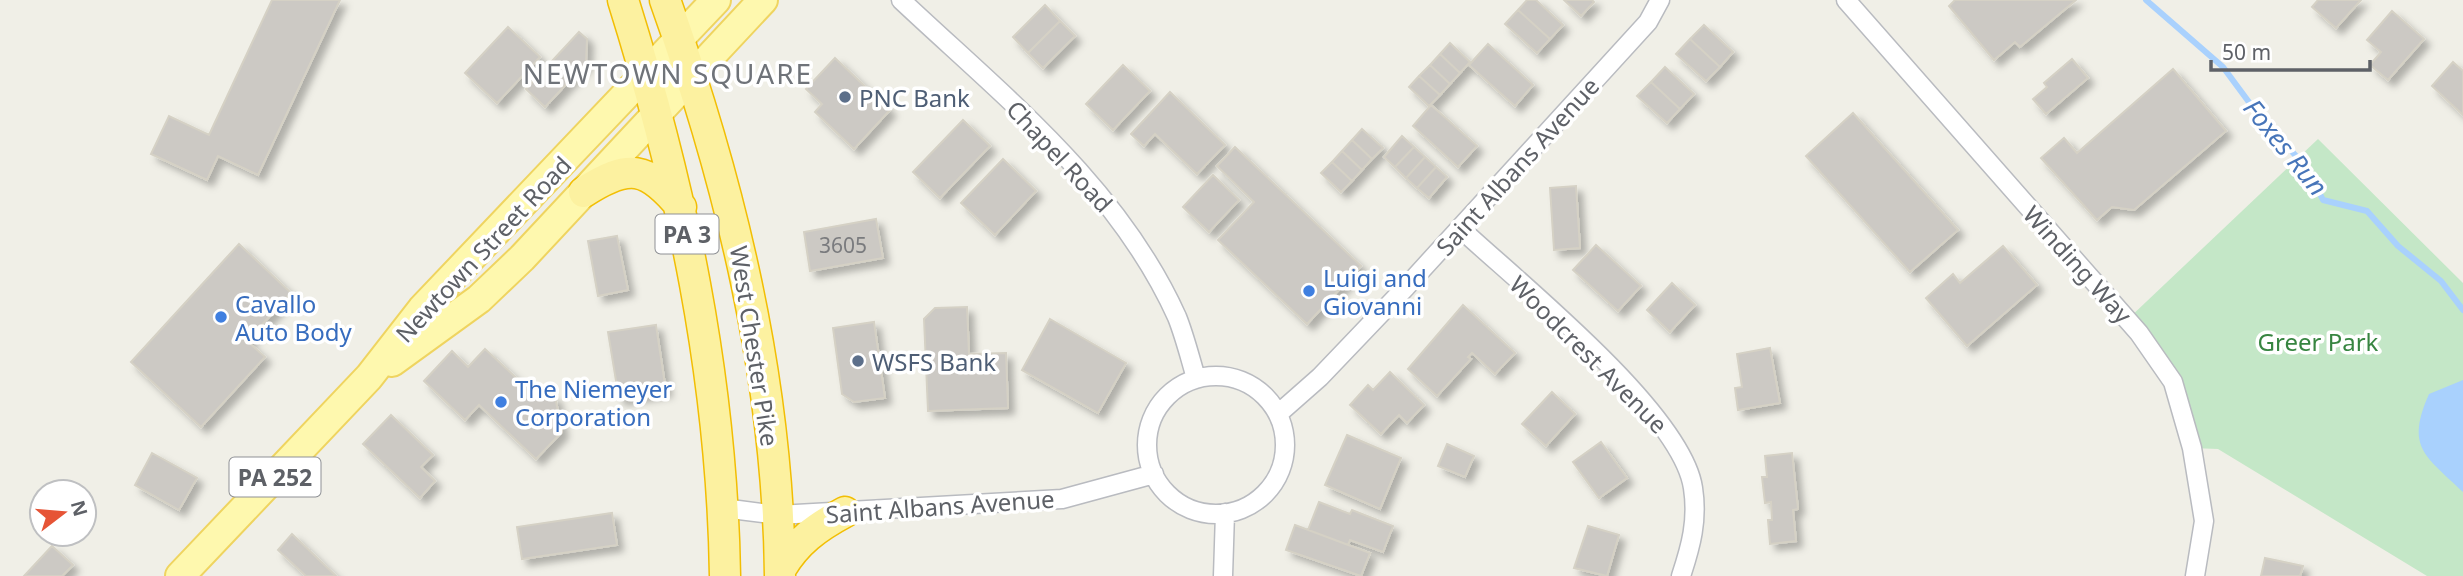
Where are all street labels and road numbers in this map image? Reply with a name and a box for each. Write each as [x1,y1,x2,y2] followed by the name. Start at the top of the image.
[1428,70,1606,262] street label: Saint Albans Avenue
[1000,93,1120,219] street label: Chapel Road
[388,149,578,349] street label: Newtown Street Road
[2016,198,2140,330] street label: Winding Way
[656,215,718,254] road number: PA 3
[723,244,787,448] street label: West Chester Pike
[1503,268,1675,440] street label: Woodcrest Avenue
[230,457,320,496] road number: PA 252
[825,482,1055,530] street label: Saint Albans Avenue

